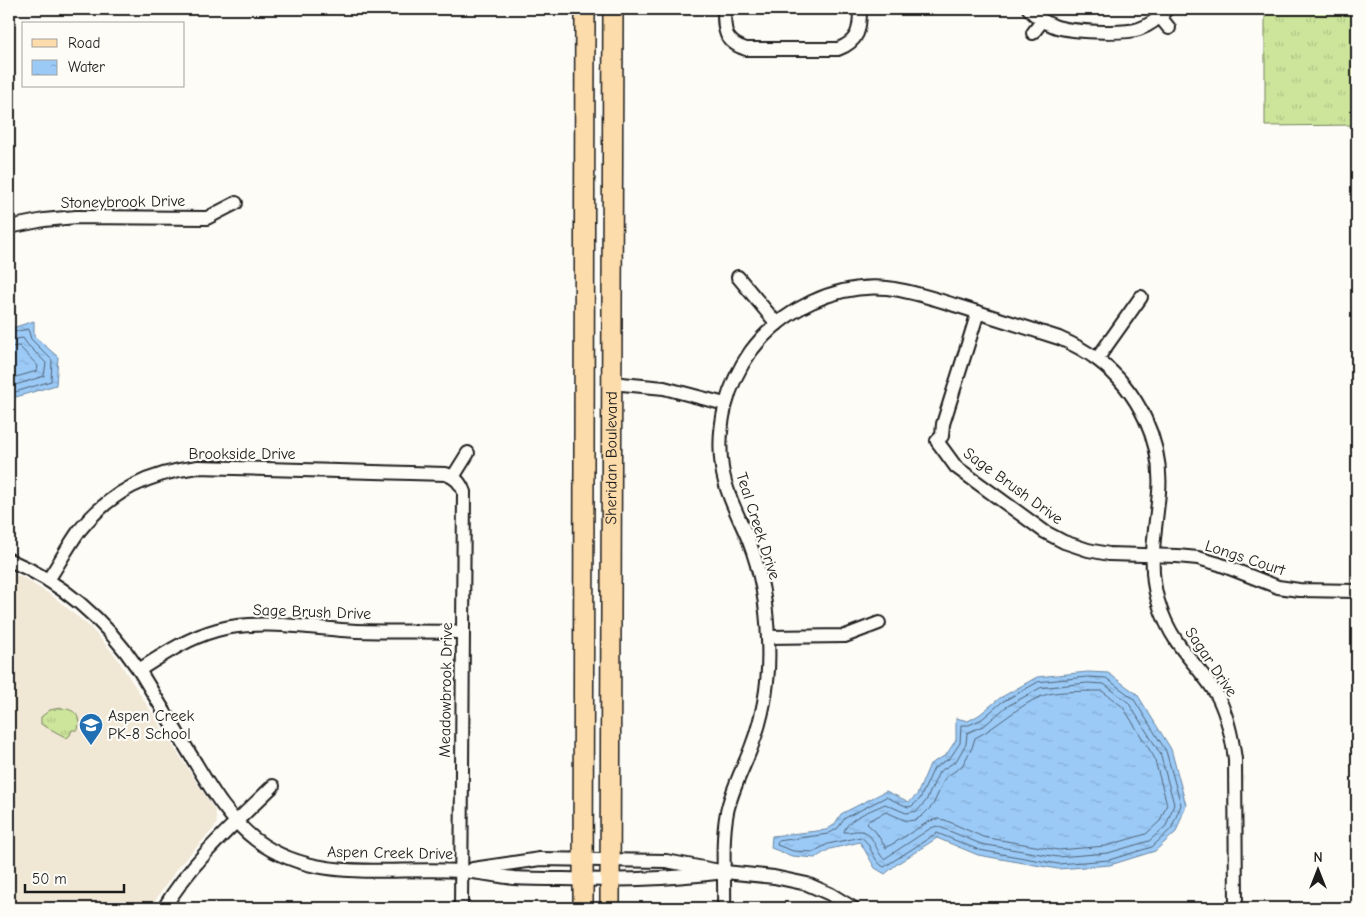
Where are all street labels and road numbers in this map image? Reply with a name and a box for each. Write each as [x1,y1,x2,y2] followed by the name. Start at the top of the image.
[61,192,185,212] street label: Stoneybrook Drive
[602,391,621,525] street label: Sheridan Boulevard
[960,444,1066,528] street label: Sage Brush Drive
[188,445,296,463] street label: Brookside Drive
[732,470,784,582] street label: Teal Creek Drive
[1203,537,1288,579] street label: Longs Court
[253,601,371,623] street label: Sage Brush Drive
[436,622,456,758] street label: Meadowbrook Drive
[1181,624,1241,700] street label: Sagar Drive
[327,843,453,863] street label: Aspen Creek Drive

